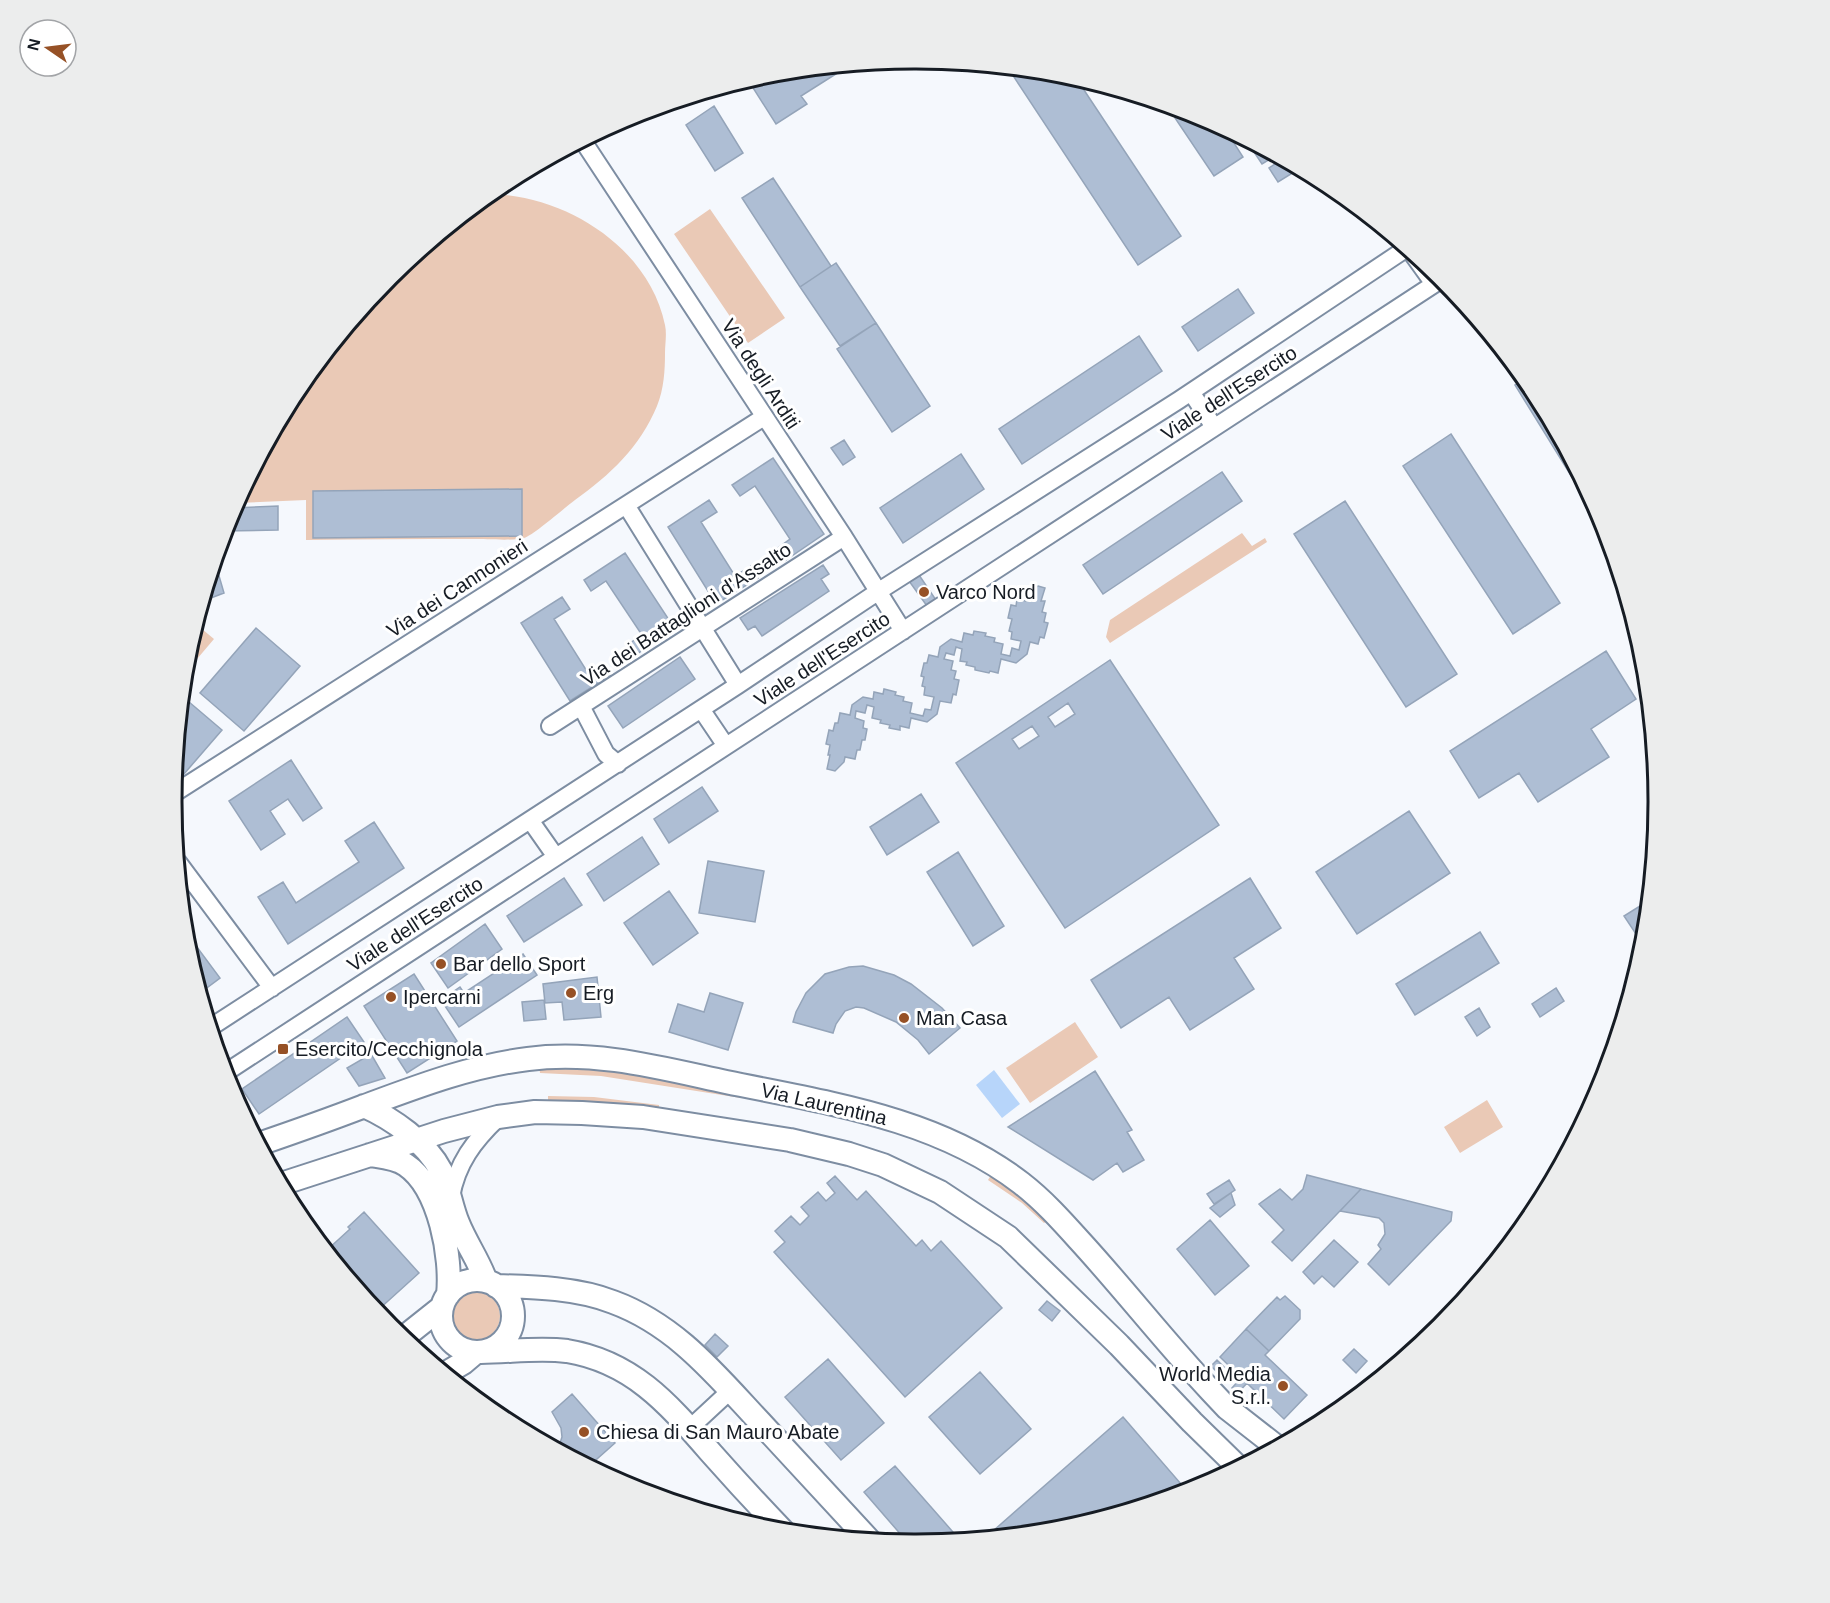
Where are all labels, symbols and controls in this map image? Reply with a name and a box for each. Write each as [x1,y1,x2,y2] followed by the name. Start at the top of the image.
[18,18,78,78] north arrow
[24,37,44,52] text: N
[717,315,805,433] street label: Via degli Arditi
[1157,341,1301,445] street label: Viale dell'Esercito
[383,534,531,642] street label: Via dei Cannonieri
[577,538,795,690] street label: Via dei Battaglioni d'Assalto
[936,581,1036,603] place label: Varco Nord
[917,585,931,599] marker: Varco Nord
[750,607,894,711] street label: Viale dell'Esercito
[343,872,487,976] street label: Viale dell'Esercito
[453,953,586,975] place label: Bar dello Sport
[434,957,448,971] marker: Bar dello Sport
[583,982,614,1004] place label: Erg
[403,986,481,1008] place label: Ipercarni
[564,986,578,1000] marker: Erg
[384,990,398,1004] marker: Ipercarni
[916,1007,1008,1029] place label: Man Casa
[897,1011,911,1025] marker: Man Casa
[295,1038,484,1060] place label: Esercito/Cecchignola
[276,1042,290,1056] marker: Esercito/Cecchignola
[759,1079,890,1129] street label: Via Laurentina
[1159,1363,1272,1408] place label: World Media S.r.l.
[1276,1379,1290,1393] marker: World Media S.r.l.
[596,1421,840,1443] place label: Chiesa di San Mauro Abate
[577,1425,591,1439] marker: Chiesa di San Mauro Abate

